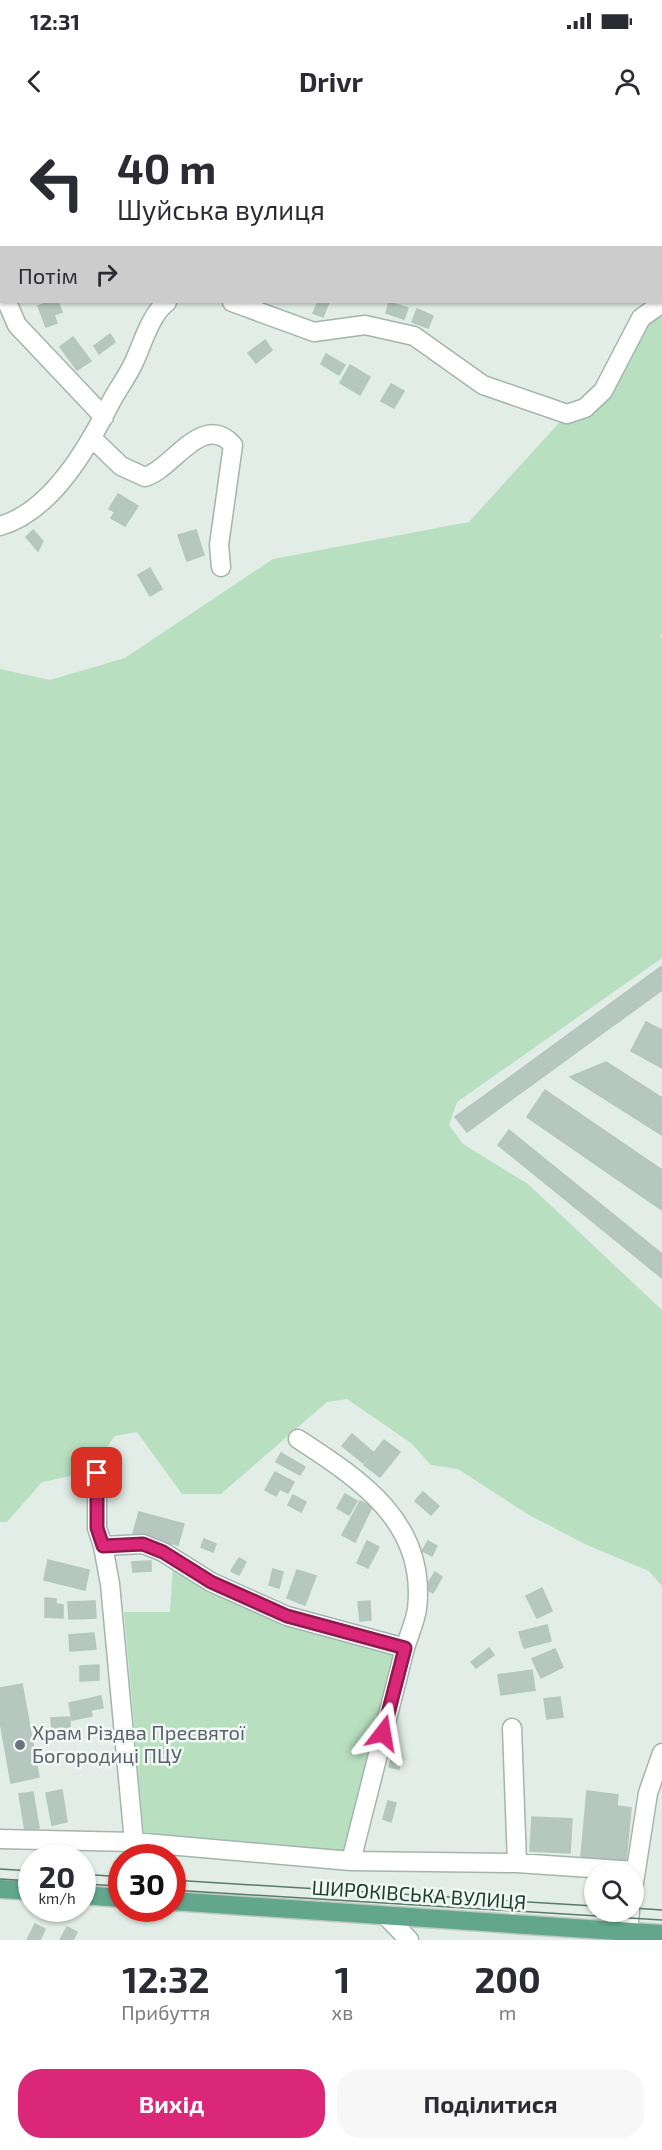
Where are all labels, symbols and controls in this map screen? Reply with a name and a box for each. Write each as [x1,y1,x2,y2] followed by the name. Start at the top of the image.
[30,8,80,34] text: 12:31
[18,65,51,98] icon: back
[299,65,363,97] text: Drivr
[611,65,644,98] icon: person
[117,142,216,192] text: 40 m
[18,144,96,222] icon: left
[117,193,325,225] text: Шуйська вулиця
[90,258,123,291] icon: right
[18,262,78,288] text: Потім
[71,1447,122,1498] pin
[80,1456,113,1489] icon: arrive
[351,1701,415,1765] position arrow
[32,1720,246,1767] place label: Храм Різдва Пресвятої Богородиці ПЦУ
[13,1738,27,1752] marker: Храм Різдва Пресвятої Богородиці ПЦУ
[108,1844,186,1922] speed limit sign: 30
[39,1858,75,1894] text: 20
[584,1862,644,1922] map controls
[584,1862,644,1922] button: search
[311,1875,527,1913] street label: ШИРОКІВСЬКА ВУЛИЦЯ
[38,1889,76,1907] text: km/h
[122,1957,209,2000] text: 12:32
[335,1957,350,2000] text: 1
[474,1957,541,2000] text: 200
[121,2000,210,2024] text: Прибуття
[332,2000,353,2024] text: хв
[499,2000,516,2024] text: m
[18,2069,325,2138] button: Вихід
[337,2069,644,2138] button: Поділитися

